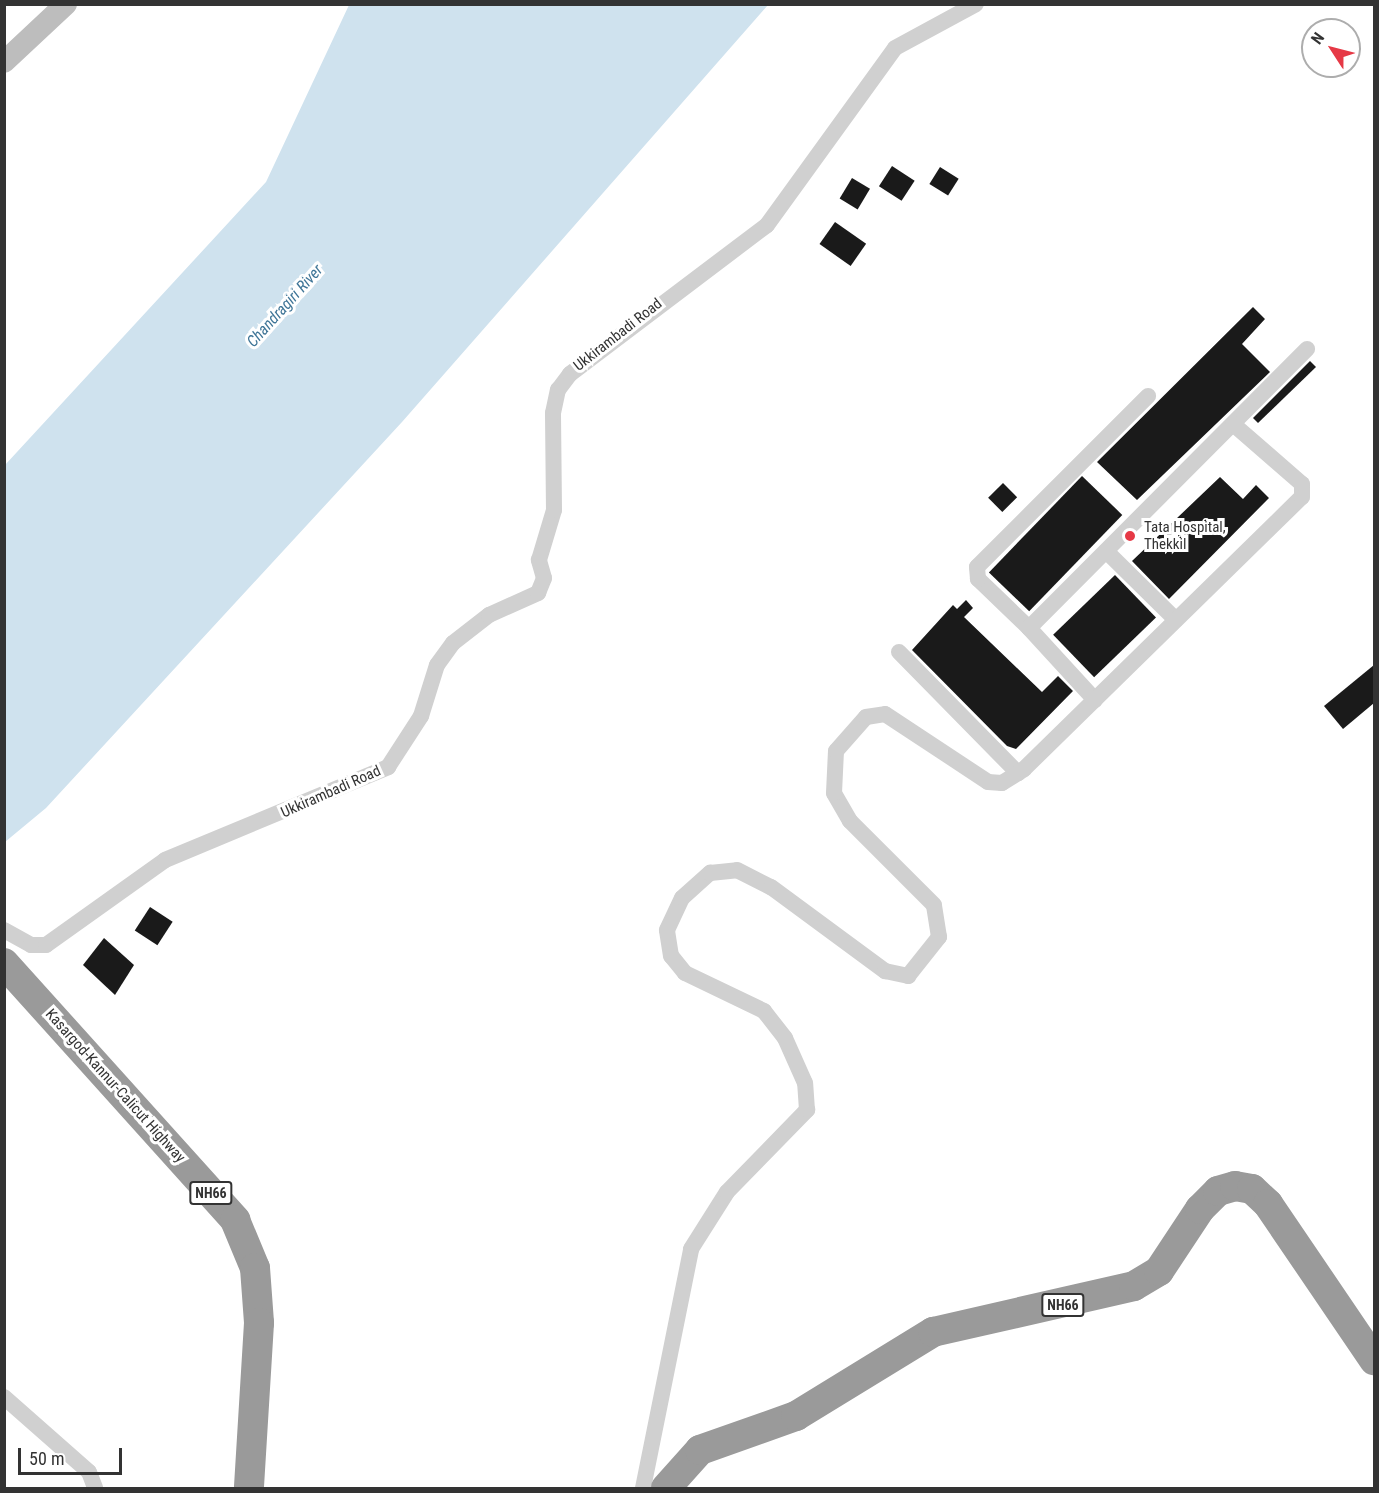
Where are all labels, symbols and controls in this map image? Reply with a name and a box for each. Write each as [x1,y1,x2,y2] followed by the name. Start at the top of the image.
[1301,18,1361,78] north arrow
[1307,29,1328,48] text: N
[243,261,327,351] water label: Chandragiri River
[570,295,666,375] street label: Ukkirambadi Road
[1144,518,1226,553] place label: Tata Hospital, Thekkil
[1121,527,1139,545] marker: Tata Hospital, Thekkil
[278,762,384,822] street label: Ukkirambadi Road
[41,1005,189,1167] street label: Kasargod-Kannur-Calicut Highway
[188,1182,234,1204] road number: NH66
[1040,1294,1086,1316] road number: NH66
[21,1436,124,1474] scale bar
[29,1448,64,1469] text: 50 m

